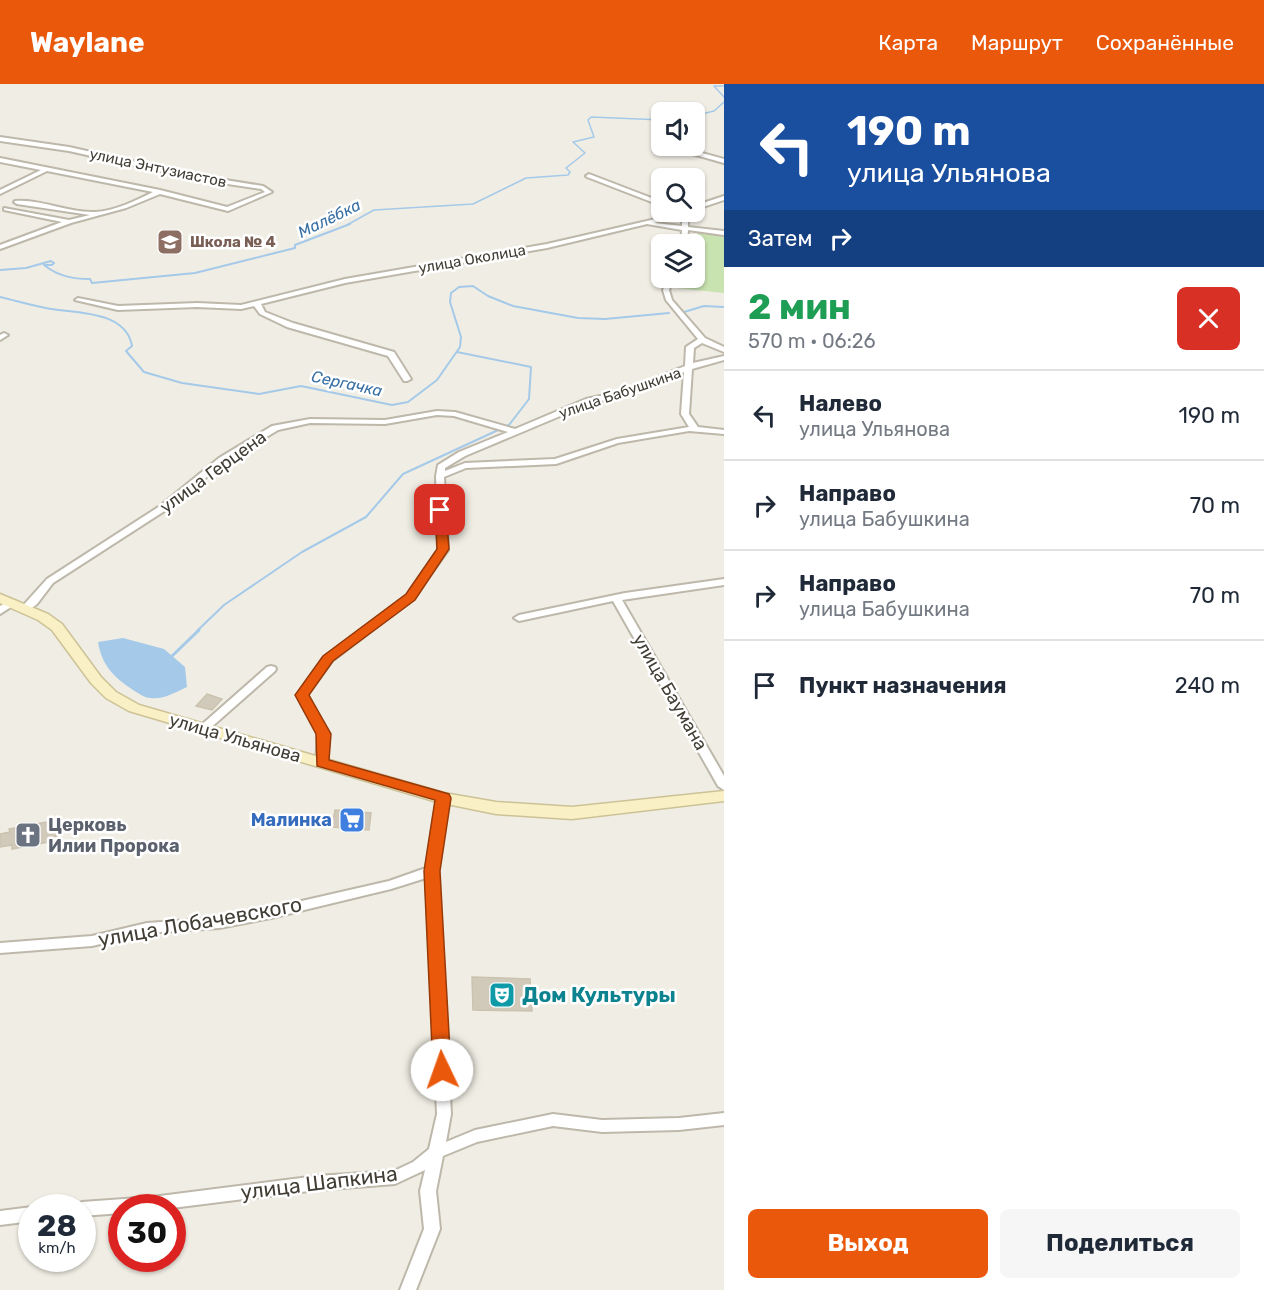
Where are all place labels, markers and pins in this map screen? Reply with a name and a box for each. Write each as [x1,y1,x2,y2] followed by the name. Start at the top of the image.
[155,227,185,257] school or university icon: Школа № 4
[190,233,276,251] place label: Школа № 4
[414,484,465,535] pin
[337,805,367,835] supermarket icon: Малинка
[251,809,332,831] place label: Малинка
[48,814,180,857] place label: Церковь Илии Пророка
[13,820,43,850] church icon: Церковь Илии Пророка
[487,980,517,1010] theatre icon: Дом Культуры
[522,982,676,1007] place label: Дом Культуры

